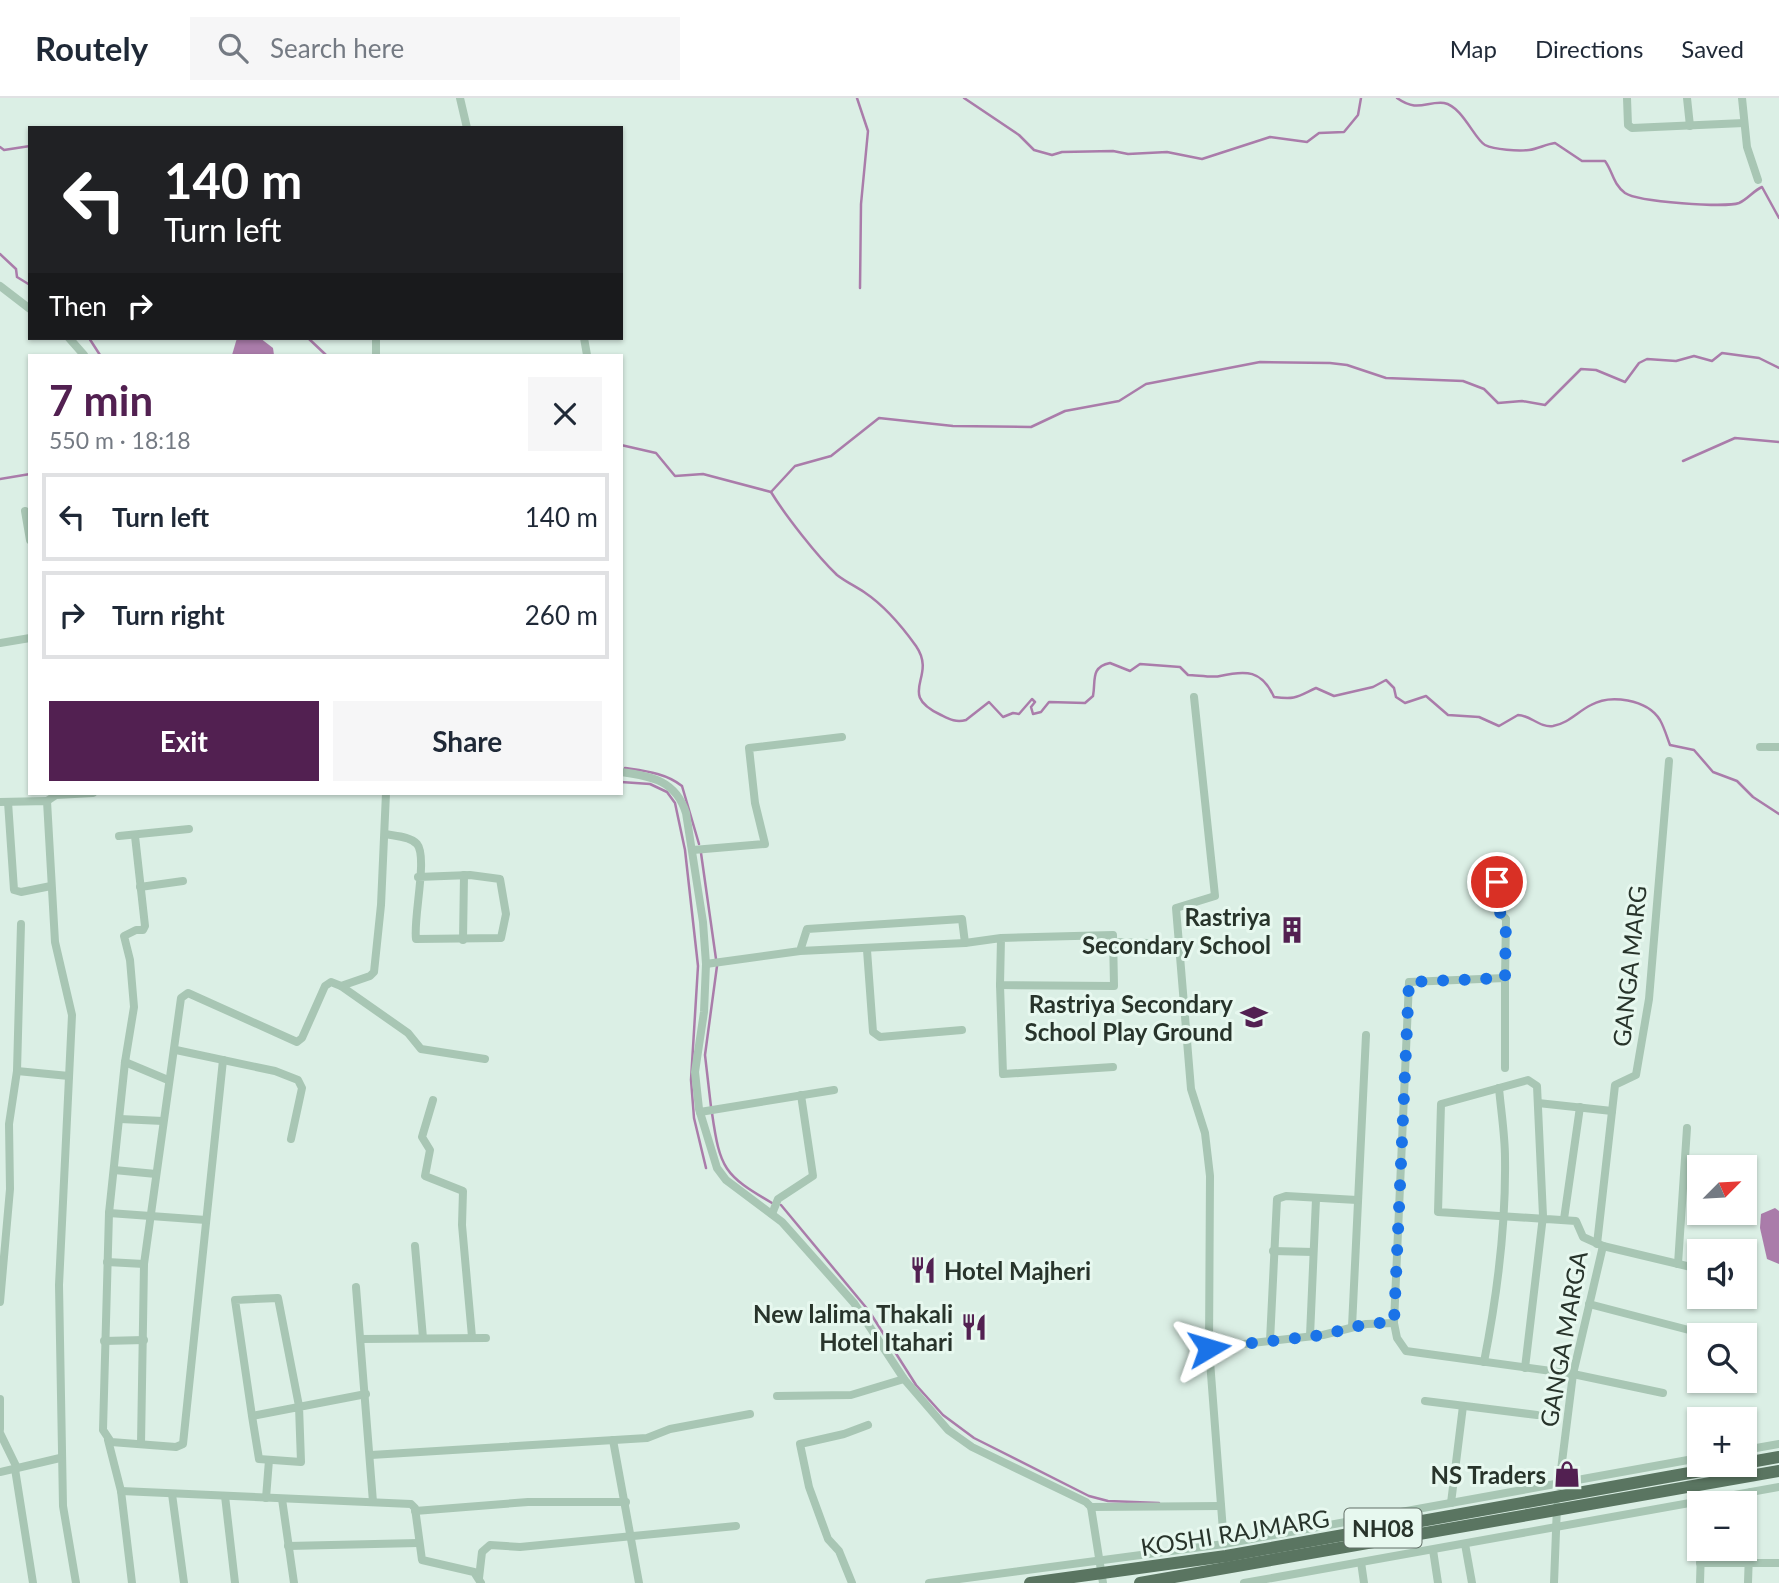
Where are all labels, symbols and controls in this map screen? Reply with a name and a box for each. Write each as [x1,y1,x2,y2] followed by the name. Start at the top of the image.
[190,17,680,80] search box
[35,28,148,68] text: Routely
[214,29,252,67] icon: search
[270,32,404,64] text: Search here
[1450,34,1497,63] text: Map
[1535,34,1643,63] text: Directions
[1681,34,1744,63] text: Saved
[164,151,302,209] text: 140 m
[49,154,140,245] icon: left
[164,210,281,249] text: Turn left
[121,287,159,325] icon: right
[49,290,107,322] text: Then
[49,375,153,425] text: 7 min
[528,377,602,451] button: close
[49,426,191,454] text: 550 m · 18:18
[53,498,91,536] icon: left
[112,501,209,533] text: Turn left
[525,501,598,533] text: 140 m
[53,596,91,634] icon: right
[112,599,225,631] text: Turn right
[525,599,598,631] text: 260 m
[49,701,319,781] button: Exit
[333,701,602,781] button: Share
[1467,852,1527,912] pin
[1478,863,1516,901] icon: arrive
[1606,884,1652,1048] street label: GANGA MARG
[1082,902,1271,959] place label: Rastriya Secondary School
[1277,915,1307,945] building icon: Rastriya Secondary School
[1025,989,1233,1046] place label: Rastriya Secondary School Play Ground
[1239,1002,1269,1032] school or university icon: Rastriya Secondary School Play Ground
[1687,1155,1757,1225] north arrow
[1687,1155,1757,1561] map controls
[1687,1239,1757,1309] button: sound
[1533,1248,1593,1429] street label: GANGA MARGA
[908,1255,938,1285] restaurant icon: Hotel Majheri
[944,1256,1091,1285] place label: Hotel Majheri
[753,1299,953,1356] place label: New lalima Thakali Hotel Itahari
[1172,1311,1246,1385] position arrow
[959,1312,989,1342] restaurant icon: New lalima Thakali Hotel Itahari
[1687,1323,1757,1393] button: search
[1687,1407,1757,1477] button: +
[1552,1459,1582,1489] shop icon: NS Traders
[1430,1460,1546,1489] place label: NS Traders
[1687,1491,1757,1561] button: −
[1139,1503,1331,1561] street label: KOSHI RAJMARG
[1344,1508,1422,1548] road number: NH08

